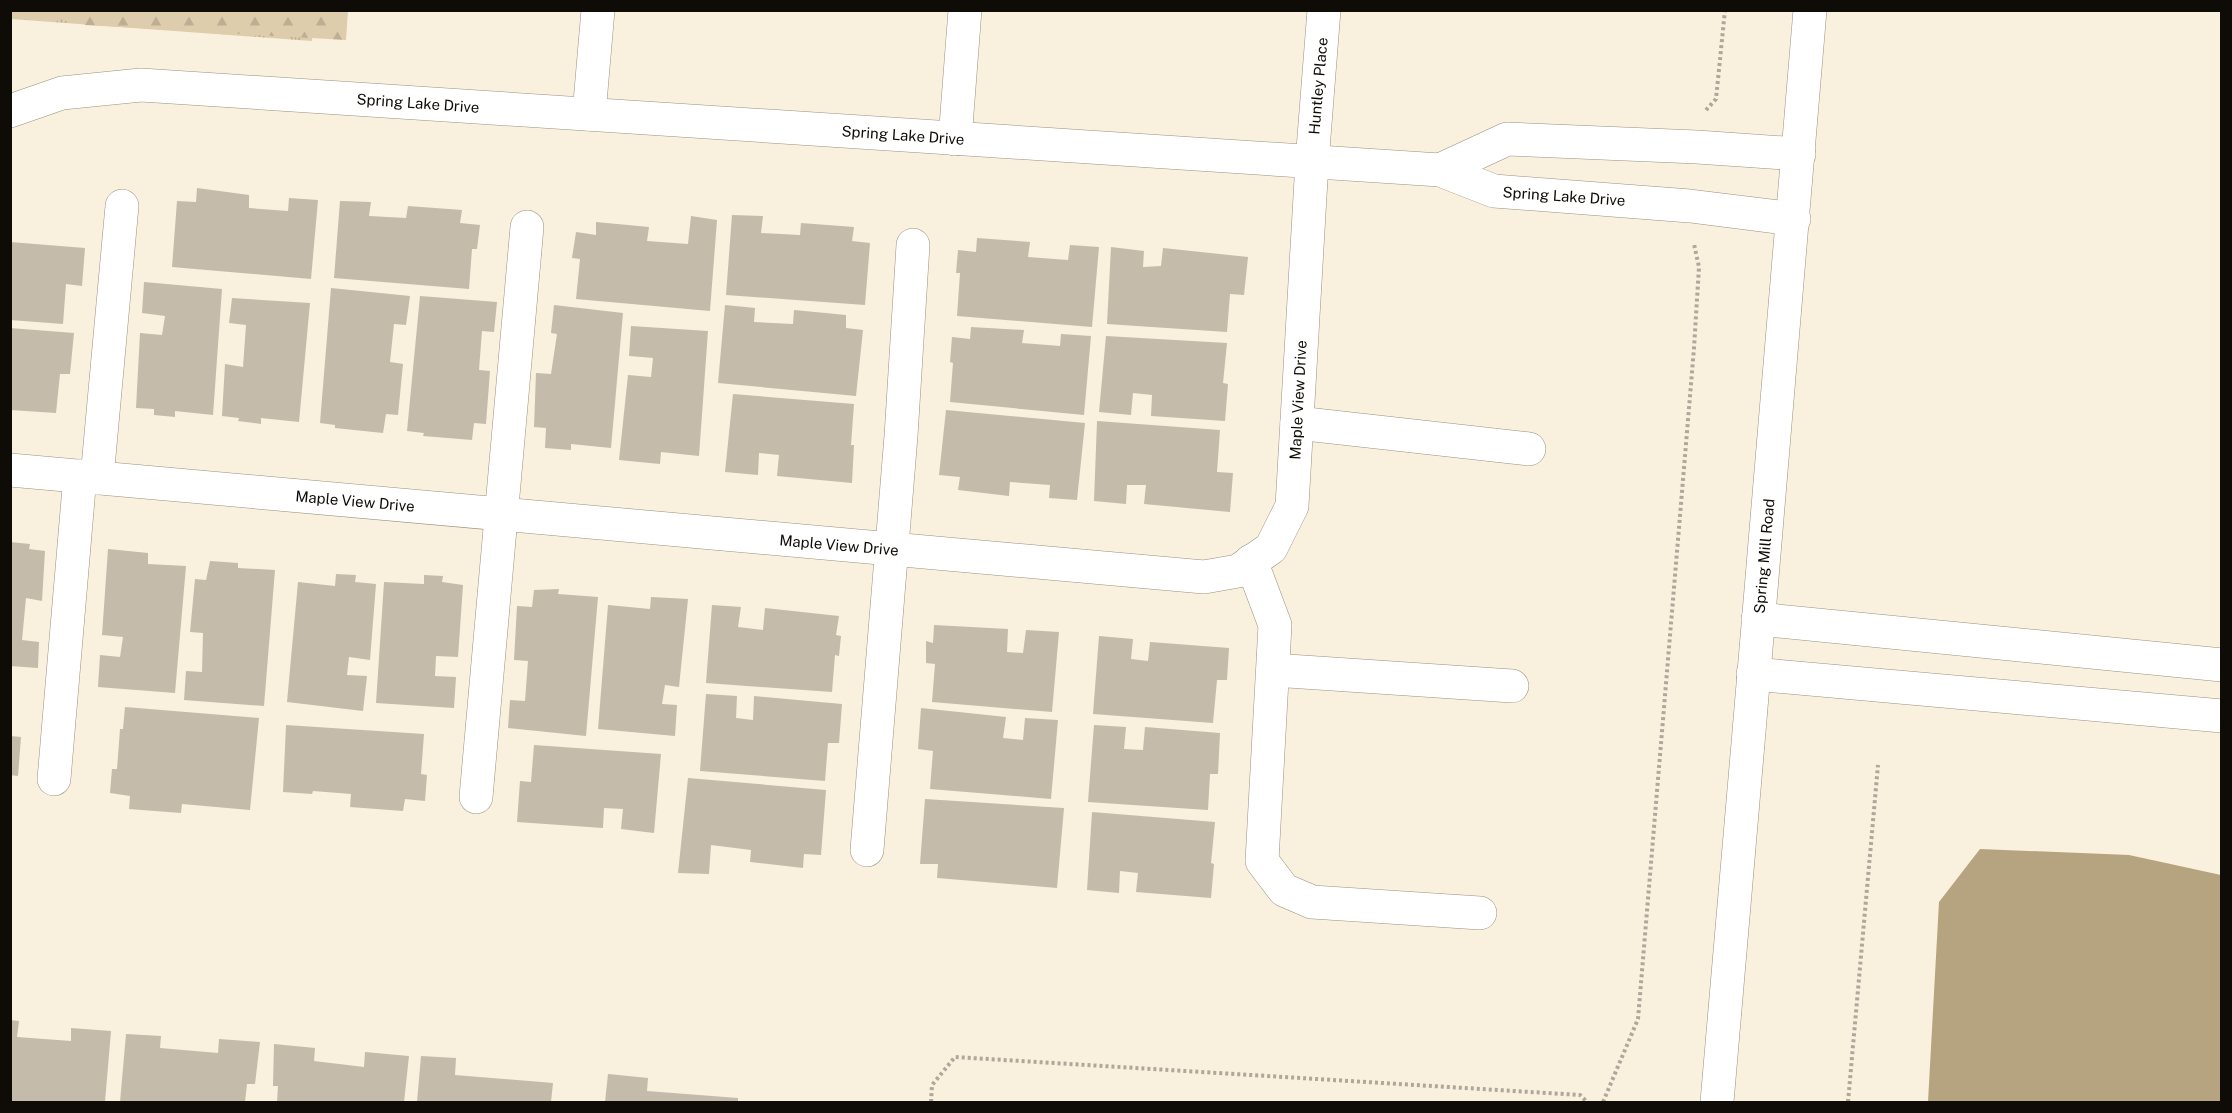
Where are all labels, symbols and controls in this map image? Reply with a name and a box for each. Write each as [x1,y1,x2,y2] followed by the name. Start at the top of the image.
[1305,37,1331,135] street label: Huntley Place
[356,90,480,116] street label: Spring Lake Drive
[841,122,965,148] street label: Spring Lake Drive
[1502,183,1626,209] street label: Spring Lake Drive
[1286,340,1310,460] street label: Maple View Drive
[295,487,415,515] street label: Maple View Drive
[1751,498,1777,614] street label: Spring Mill Road
[779,531,899,559] street label: Maple View Drive

